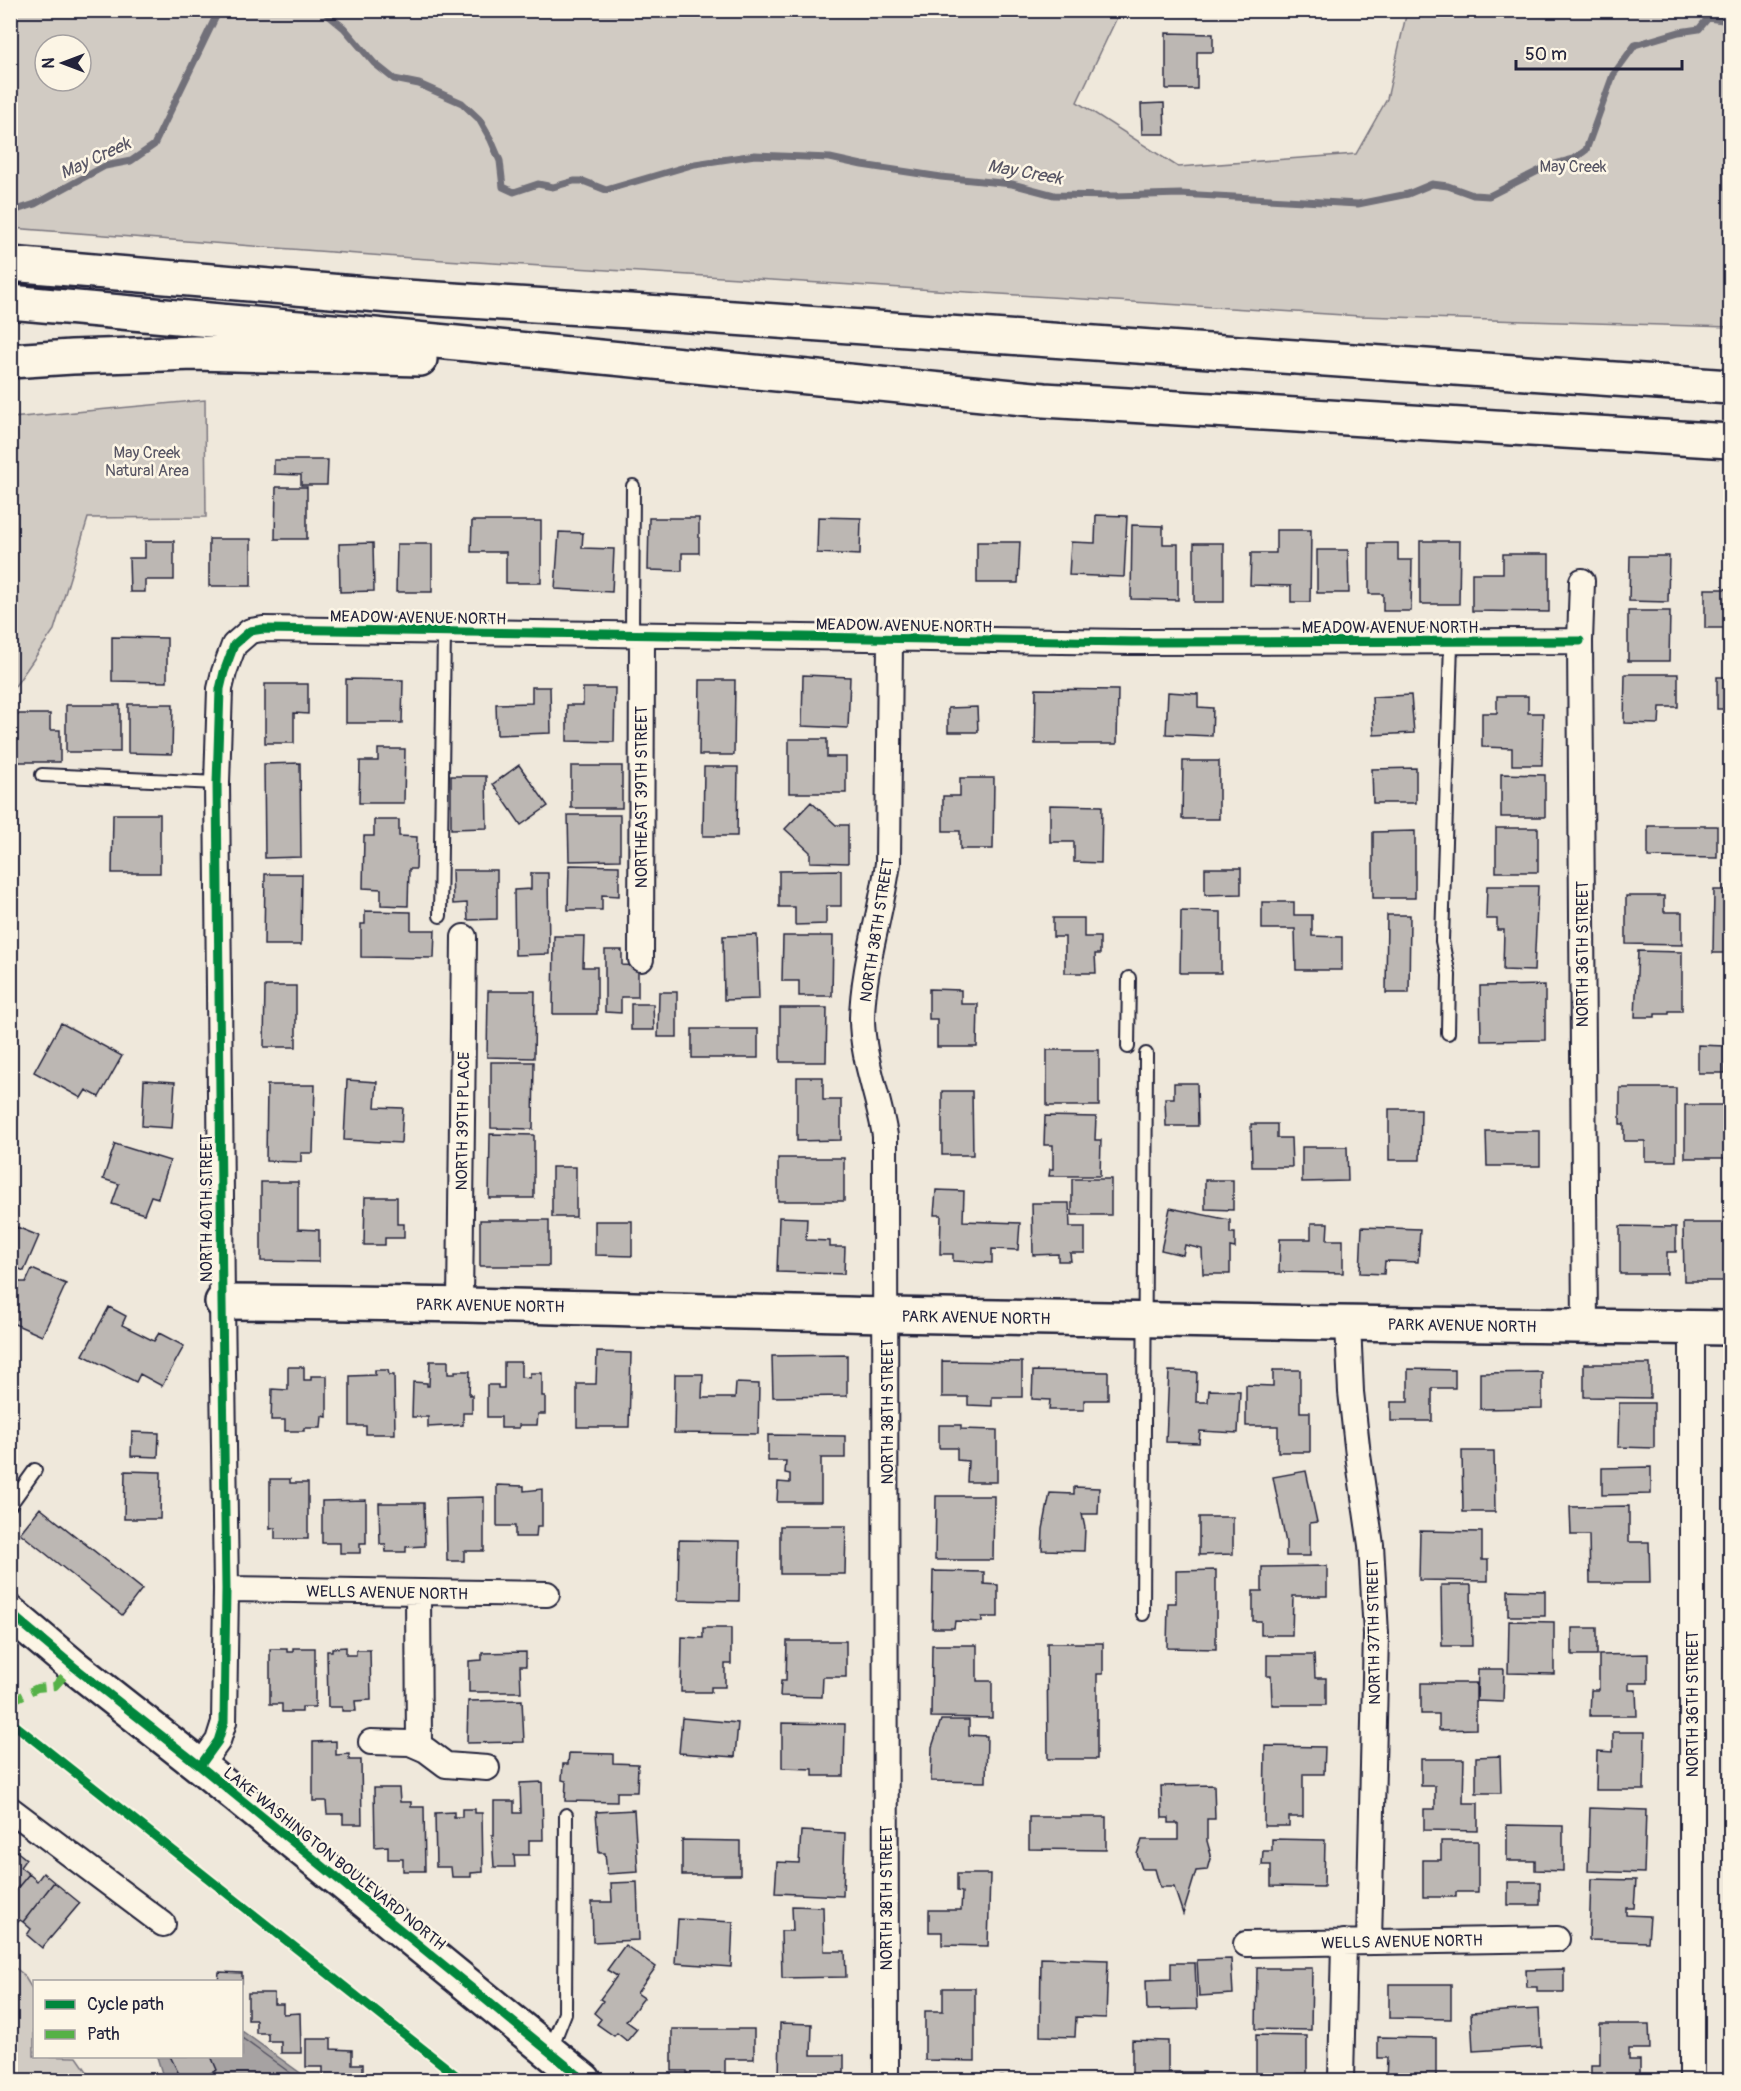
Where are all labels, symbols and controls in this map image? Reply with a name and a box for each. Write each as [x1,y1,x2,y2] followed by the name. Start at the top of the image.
[33,33,93,93] north arrow
[1516,33,1682,71] scale bar
[1525,43,1567,66] text: 50 m
[39,57,59,68] text: N
[56,131,136,185] water label: May Creek
[986,155,1065,191] water label: May Creek
[1540,157,1607,177] park label: May Creek
[105,443,189,481] park label: May Creek Natural Area
[330,606,506,630] street label: MEADOW AVENUE NORTH
[816,614,992,638] street label: MEADOW AVENUE NORTH
[1302,618,1478,638] street label: MEADOW AVENUE NORTH
[632,706,652,888] street label: NORTHEAST 39TH STREET
[856,857,898,1003] street label: NORTH 38TH STREET
[1573,881,1593,1027] street label: NORTH 36TH STREET
[452,1051,474,1191] street label: NORTH 39TH PLACE
[197,1134,217,1282] street label: NORTH 40TH STREET
[415,1295,565,1317] street label: PARK AVENUE NORTH
[901,1307,1051,1329] street label: PARK AVENUE NORTH
[1387,1315,1537,1337] street label: PARK AVENUE NORTH
[878,1339,898,1485] street label: NORTH 38TH STREET
[1363,1559,1385,1705] street label: NORTH 37TH STREET
[306,1582,468,1604] street label: WELLS AVENUE NORTH
[1683,1631,1703,1777] street label: NORTH 36TH STREET
[219,1763,450,1955] street label: LAKE WASHINGTON BOULEVARD NORTH
[877,1825,897,1971] street label: NORTH 38TH STREET
[1321,1931,1483,1953] street label: WELLS AVENUE NORTH
[33,1980,243,2058] legend
[87,1993,164,2016] text: Cycle path
[87,2023,120,2046] text: Path

